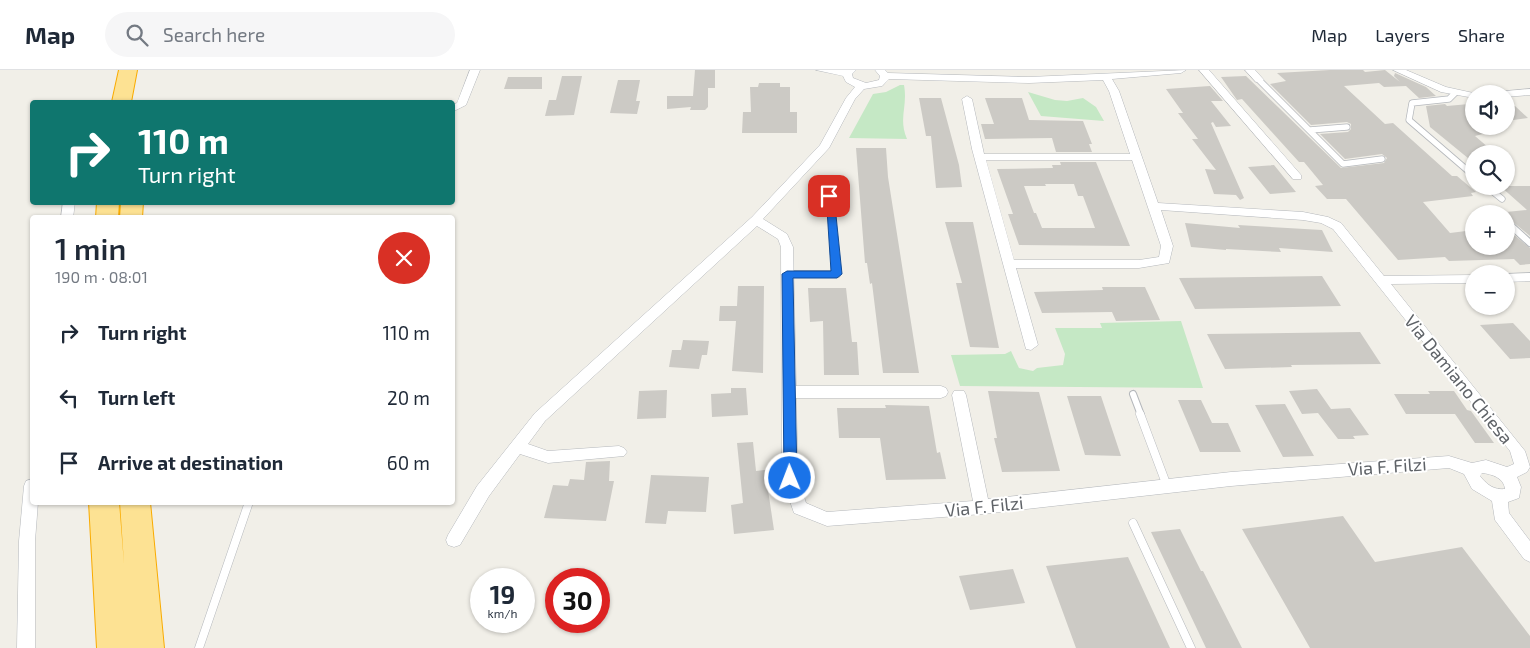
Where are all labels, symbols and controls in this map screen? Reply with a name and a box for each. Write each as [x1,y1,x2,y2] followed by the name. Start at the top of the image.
[105,12,455,57] search box
[25,20,75,49] text: Map
[123,21,151,49] icon: search
[163,23,265,46] text: Search here
[1311,24,1347,46] text: Map
[1375,24,1430,46] text: Layers
[1458,24,1505,46] text: Share
[1465,85,1515,315] map controls
[1465,85,1515,135] button: sound
[138,119,229,161] text: 110 m
[55,120,120,185] icon: right
[1465,145,1515,195] button: search
[138,161,236,187] text: Turn right
[808,175,850,217] pin
[815,182,843,210] icon: arrive
[1465,205,1515,255] button: +
[55,230,126,266] text: 1 min
[378,232,430,284] button: close
[1465,265,1515,315] button: −
[55,267,148,286] text: 190 m · 08:01
[1400,310,1518,448] street label: Via Damiano Chiesa
[55,319,83,347] icon: right
[98,321,186,344] text: Turn right
[383,321,430,344] text: 110 m
[55,384,83,412] icon: left
[98,386,175,409] text: Turn left
[387,386,430,409] text: 20 m
[55,449,83,477] icon: arrive
[98,451,283,474] text: Arrive at destination
[387,451,430,474] text: 60 m
[763,451,815,503] position arrow
[1347,452,1427,480] street label: Via F. Filzi
[944,491,1024,521] street label: Via F. Filzi
[545,568,610,633] speed limit sign: 30
[490,579,515,609] text: 19
[488,606,517,620] text: km/h

